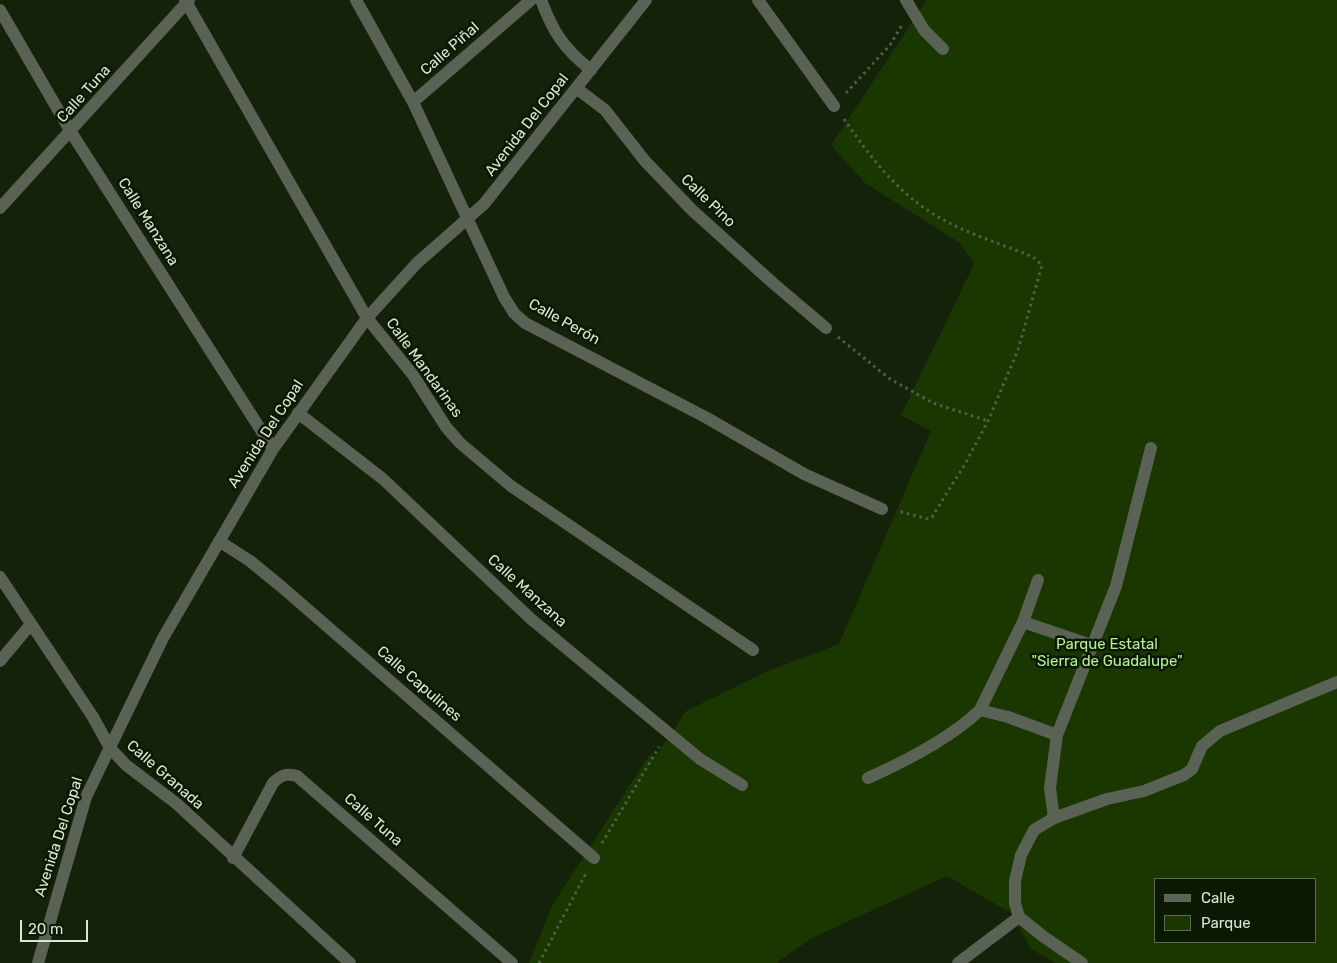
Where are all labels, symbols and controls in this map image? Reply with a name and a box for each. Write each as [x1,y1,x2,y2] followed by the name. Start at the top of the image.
[417,19,483,79] street label: Calle Piñal
[53,61,115,127] street label: Calle Tuna
[481,70,573,180] street label: Avenida Del Copal
[677,171,739,231] street label: Calle Pino
[114,175,182,269] street label: Calle Manzana
[525,295,603,349] street label: Calle Perón
[382,315,466,421] street label: Calle Mandarinas
[224,377,308,491] street label: Avenida Del Copal
[484,551,570,631] street label: Calle Manzana
[1031,636,1183,671] park label: Parque Estatal "Sierra de Guadalupe"
[373,642,465,726] street label: Calle Capulines
[123,737,207,813] street label: Calle Granada
[31,775,87,899] street label: Avenida Del Copal
[340,790,406,850] street label: Calle Tuna
[1154,878,1317,943] legend
[1201,889,1235,907] text: Calle
[22,910,90,942] scale bar
[1201,914,1251,932] text: Parque
[28,920,63,938] text: 20 m

